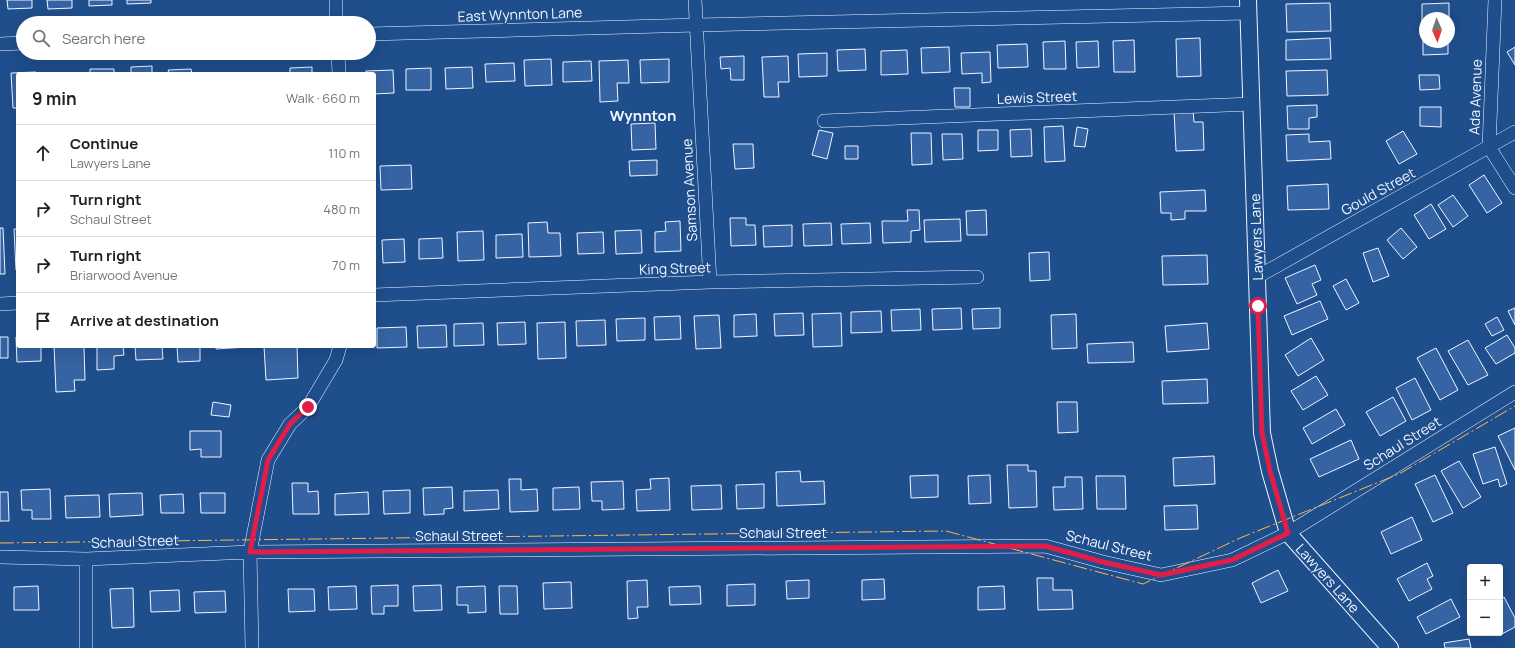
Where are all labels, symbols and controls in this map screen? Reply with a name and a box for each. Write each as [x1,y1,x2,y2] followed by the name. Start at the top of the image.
[457,2,583,26] street label: East Wynnton Lane
[1419,12,1455,48] north arrow
[16,16,376,60] search box
[30,27,52,49] icon: search
[62,28,145,49] text: Search here
[1464,59,1486,135] street label: Ada Avenue
[997,86,1078,108] street label: Lewis Street
[32,87,77,110] text: 9 min
[286,89,360,107] text: Walk · 660 m
[610,105,676,126] district label: Wynnton
[70,133,138,154] text: Continue
[677,138,701,242] street label: Samson Avenue
[32,142,54,164] icon: ahead
[328,144,360,162] text: 110 m
[70,154,151,172] text: Lawyers Lane
[1338,163,1419,219] street label: Gould Street
[70,189,141,210] text: Turn right
[1245,193,1267,281] street label: Lawyers Lane
[32,198,54,220] icon: right
[323,200,360,218] text: 480 m
[70,210,152,228] text: Schaul Street
[70,245,141,266] text: Turn right
[32,254,54,276] icon: right
[332,256,360,274] text: 70 m
[639,257,712,279] street label: King Street
[70,266,178,284] text: Briarwood Avenue
[1249,297,1267,315] route start
[32,310,54,332] icon: arrive
[70,310,219,331] text: Arrive at destination
[299,398,317,416] route end
[1360,411,1445,474] street label: Schaul Street
[739,523,827,542] street label: Schaul Street
[1064,525,1154,565] street label: Schaul Street
[415,526,503,545] street label: Schaul Street
[91,530,180,552] street label: Schaul Street
[1292,539,1364,617] street label: Lawyers Lane
[1467,564,1503,636] map controls
[1467,564,1503,600] button: +
[1467,600,1503,636] button: −

